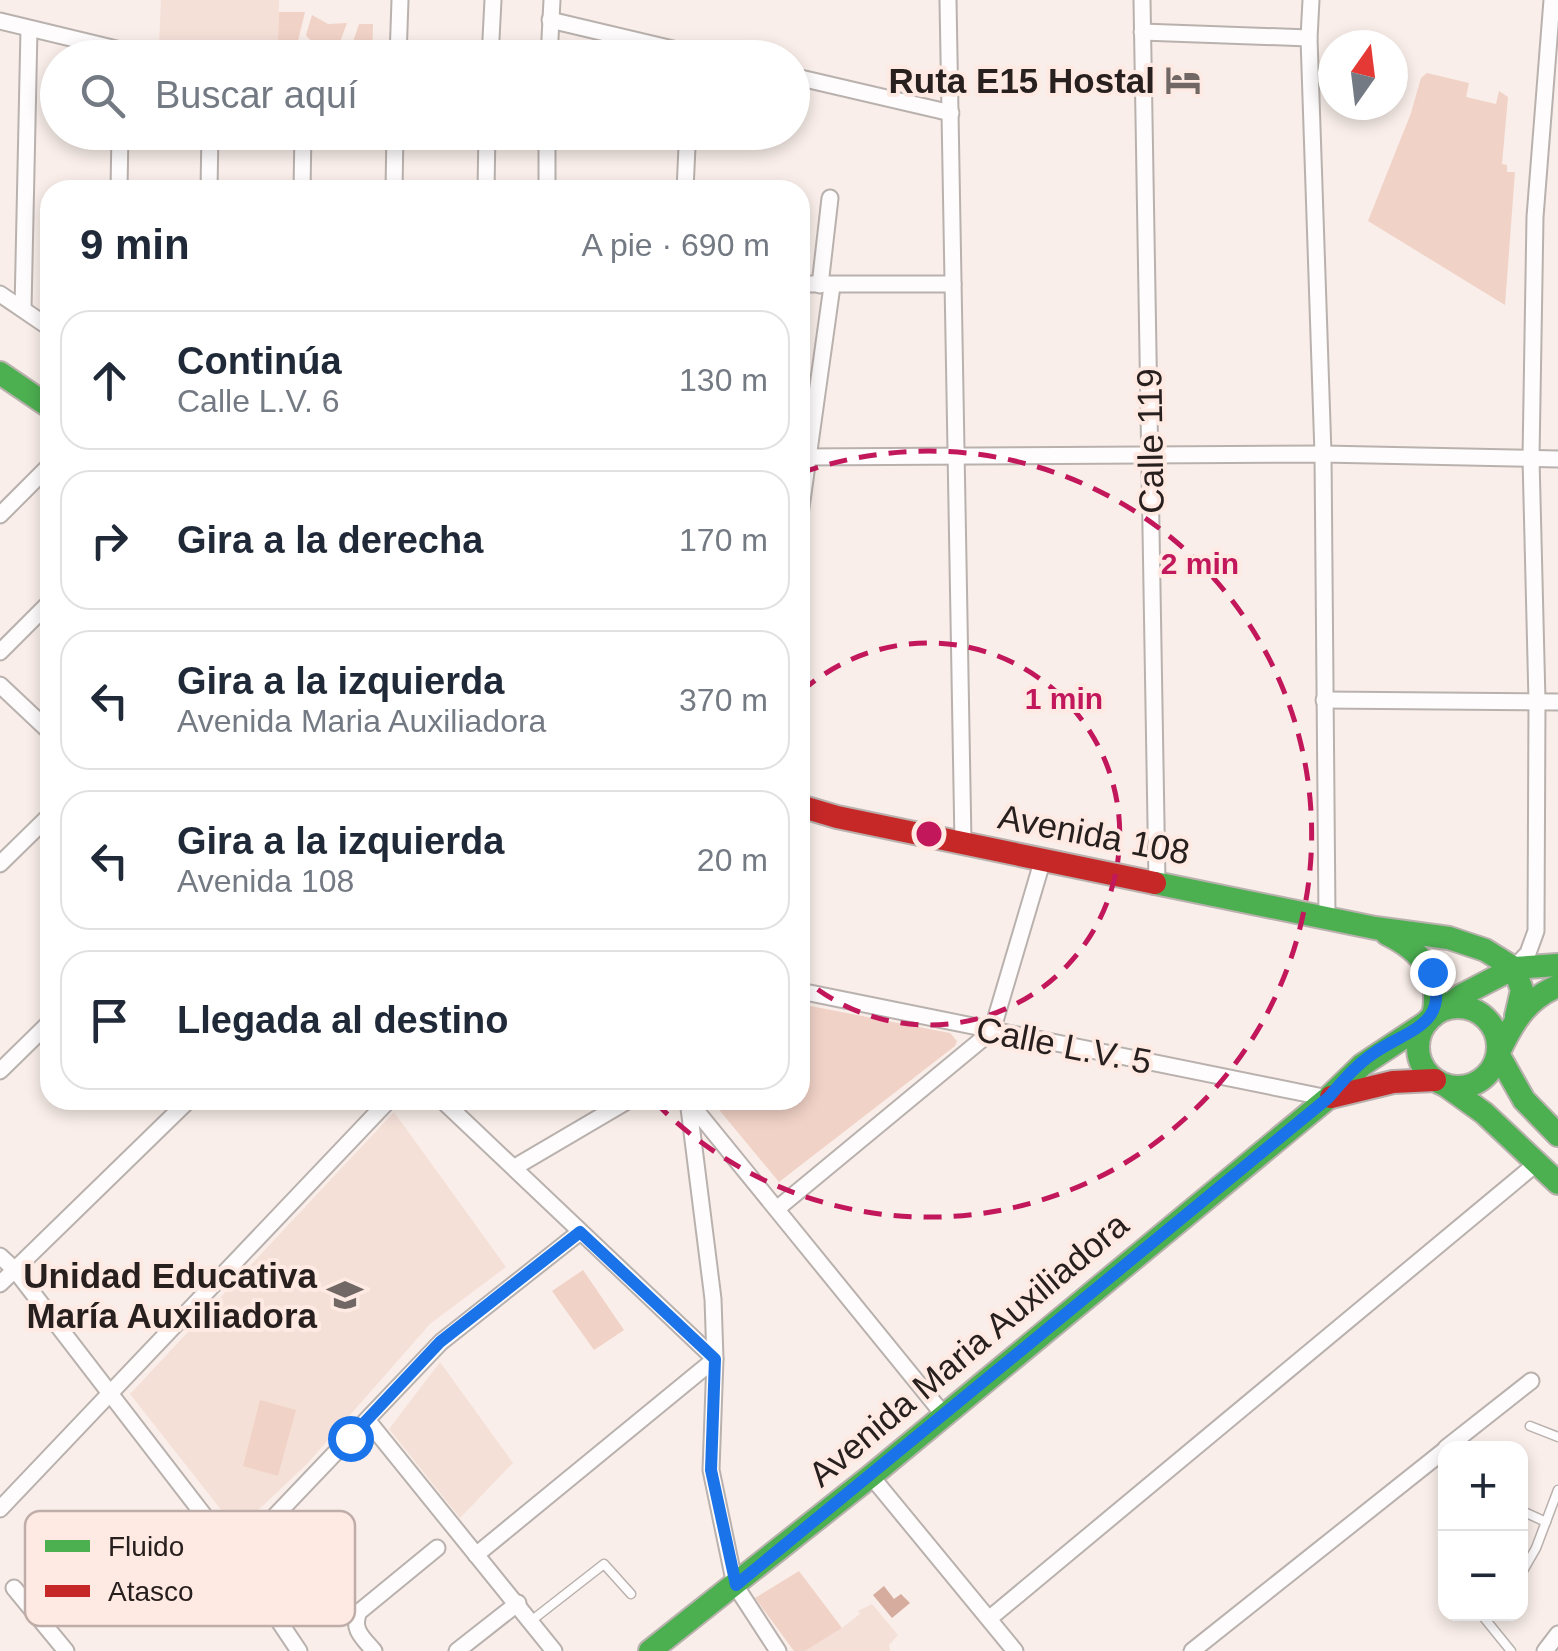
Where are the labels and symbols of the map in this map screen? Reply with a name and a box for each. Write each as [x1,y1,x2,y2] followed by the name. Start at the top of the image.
[1318,30,1408,120] north arrow
[889,61,1155,100] place label: Ruta E15 Hostal
[1164,61,1202,99] hotel icon: Ruta E15 Hostal
[1129,368,1171,514] street label: Calle 119
[1161,547,1239,580] text: 2 min
[1025,682,1103,715] text: 1 min
[995,796,1193,872] street label: Avenida 108
[911,816,947,852] centre of rings
[1410,950,1456,996] route end
[973,1009,1155,1081] street label: Calle L.V. 5
[801,1204,1136,1494] street label: Avenida Maria Auxiliadora
[23,1256,318,1335] place label: Unidad Educativa María Auxiliadora
[326,1276,364,1314] school or university icon: Unidad Educativa María Auxiliadora
[328,1416,374,1462] route start
[25,1511,355,1626] legend
[108,1531,184,1562] text: Fluido
[108,1576,194,1607] text: Atasco

